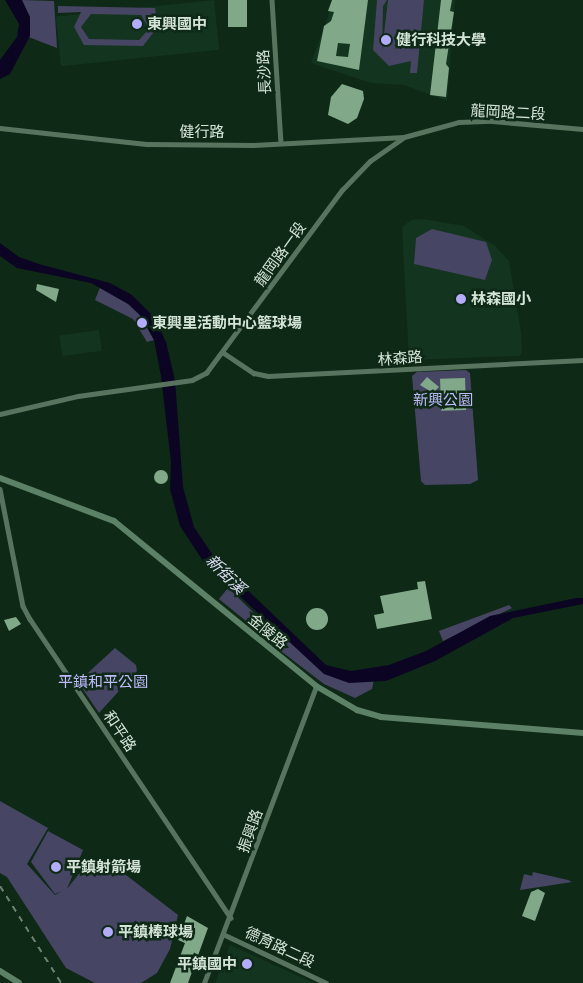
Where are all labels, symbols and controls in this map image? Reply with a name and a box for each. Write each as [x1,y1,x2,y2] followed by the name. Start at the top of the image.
[147,15,207,33] place label: 東興國中
[131,18,143,30] marker: 東興國中
[396,31,486,49] place label: 健行科技大學
[380,34,392,46] marker: 健行科技大學
[254,49,274,95] street label: 長沙路
[470,101,546,123] street label: 龍岡路二段
[180,123,224,141] street label: 健行路
[251,218,309,290] street label: 龍岡路一段
[471,290,531,308] place label: 林森國小
[455,293,467,305] marker: 林森國小
[152,314,302,332] place label: 東興里活動中心籃球場
[136,317,148,329] marker: 東興里活動中心籃球場
[377,347,423,369] street label: 林森路
[413,391,473,409] park label: 新興公園
[202,550,250,598] water label: 新街溪
[245,610,291,652] street label: 金陵路
[58,673,148,691] park label: 平鎮和平公園
[100,707,140,755] street label: 和平路
[234,807,266,855] street label: 振興路
[66,858,141,876] place label: 平鎮射箭場
[50,861,62,873] marker: 平鎮射箭場
[118,923,193,941] place label: 平鎮棒球場
[242,923,318,971] street label: 德育路二段
[102,926,114,938] marker: 平鎮棒球場
[177,955,237,973] place label: 平鎮國中
[241,958,253,970] marker: 平鎮國中

